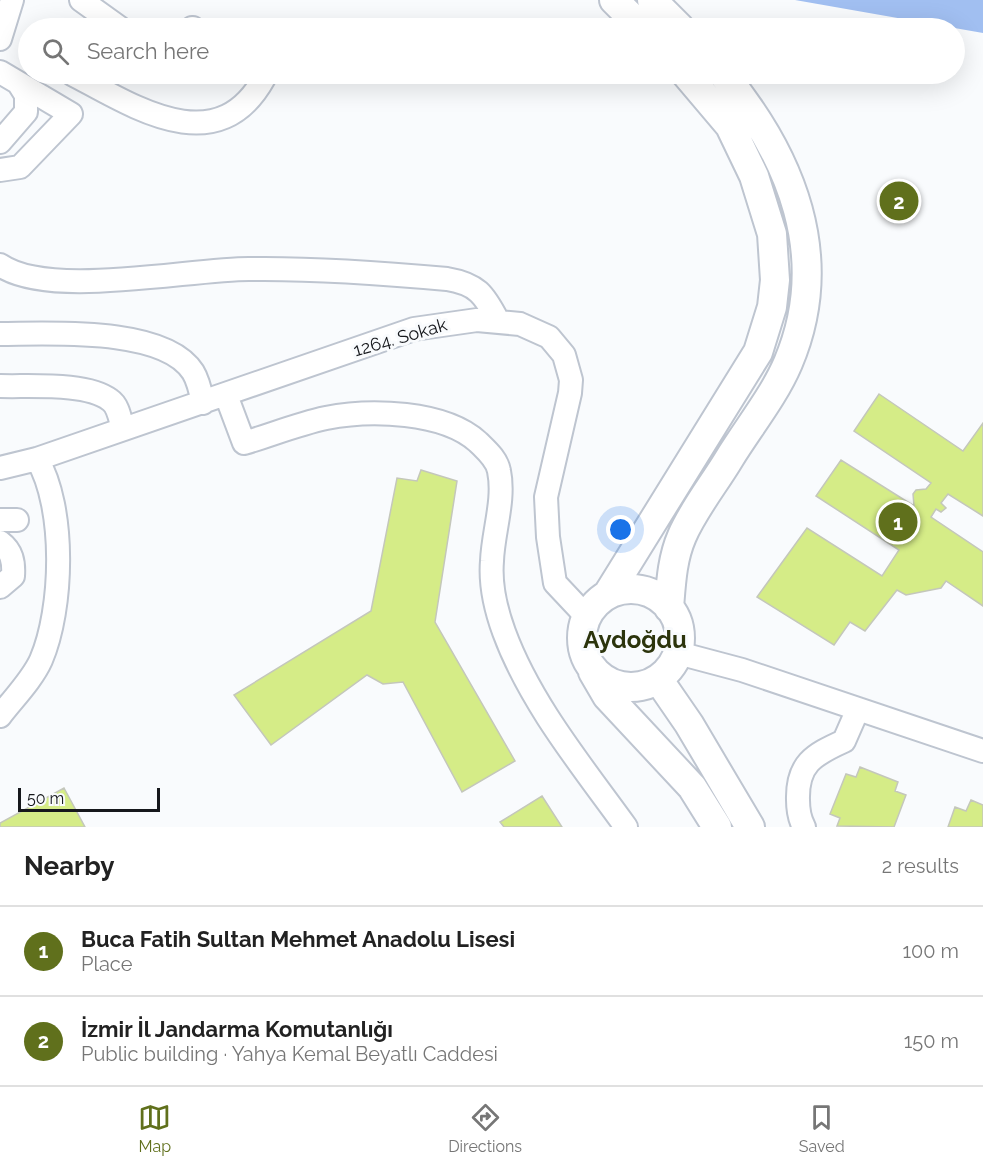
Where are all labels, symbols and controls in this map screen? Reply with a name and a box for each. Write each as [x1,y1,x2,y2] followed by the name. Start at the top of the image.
[18,18,965,84] search box
[39,35,72,68] icon: search
[87,38,209,64] text: Search here
[880,178,918,224] pin: 2
[351,314,450,360] street label: 1264. Sokak
[878,500,918,544] pin: 1
[606,515,635,544] your location
[583,625,687,654] district label: Aydoğdu
[18,785,160,812] scale bar
[27,789,64,808] text: 50 m
[24,851,114,881] text: Nearby
[882,854,959,878] text: 2 results
[81,926,515,952] text: Buca Fatih Sultan Mehmet Anadolu Lisesi
[39,939,48,963] text: 1
[902,939,959,963] text: 100 m
[81,952,132,976] text: Place
[81,1016,393,1042] text: İzmir İl Jandarma Komutanlığı
[38,1029,49,1053] text: 2
[904,1029,959,1053] text: 150 m
[81,1042,498,1066] text: Public building · Yahya Kemal Beyatlı Caddesi
[138,1101,171,1156] tab: Map
[448,1101,522,1156] tab: Directions
[799,1101,845,1156] tab: Saved

